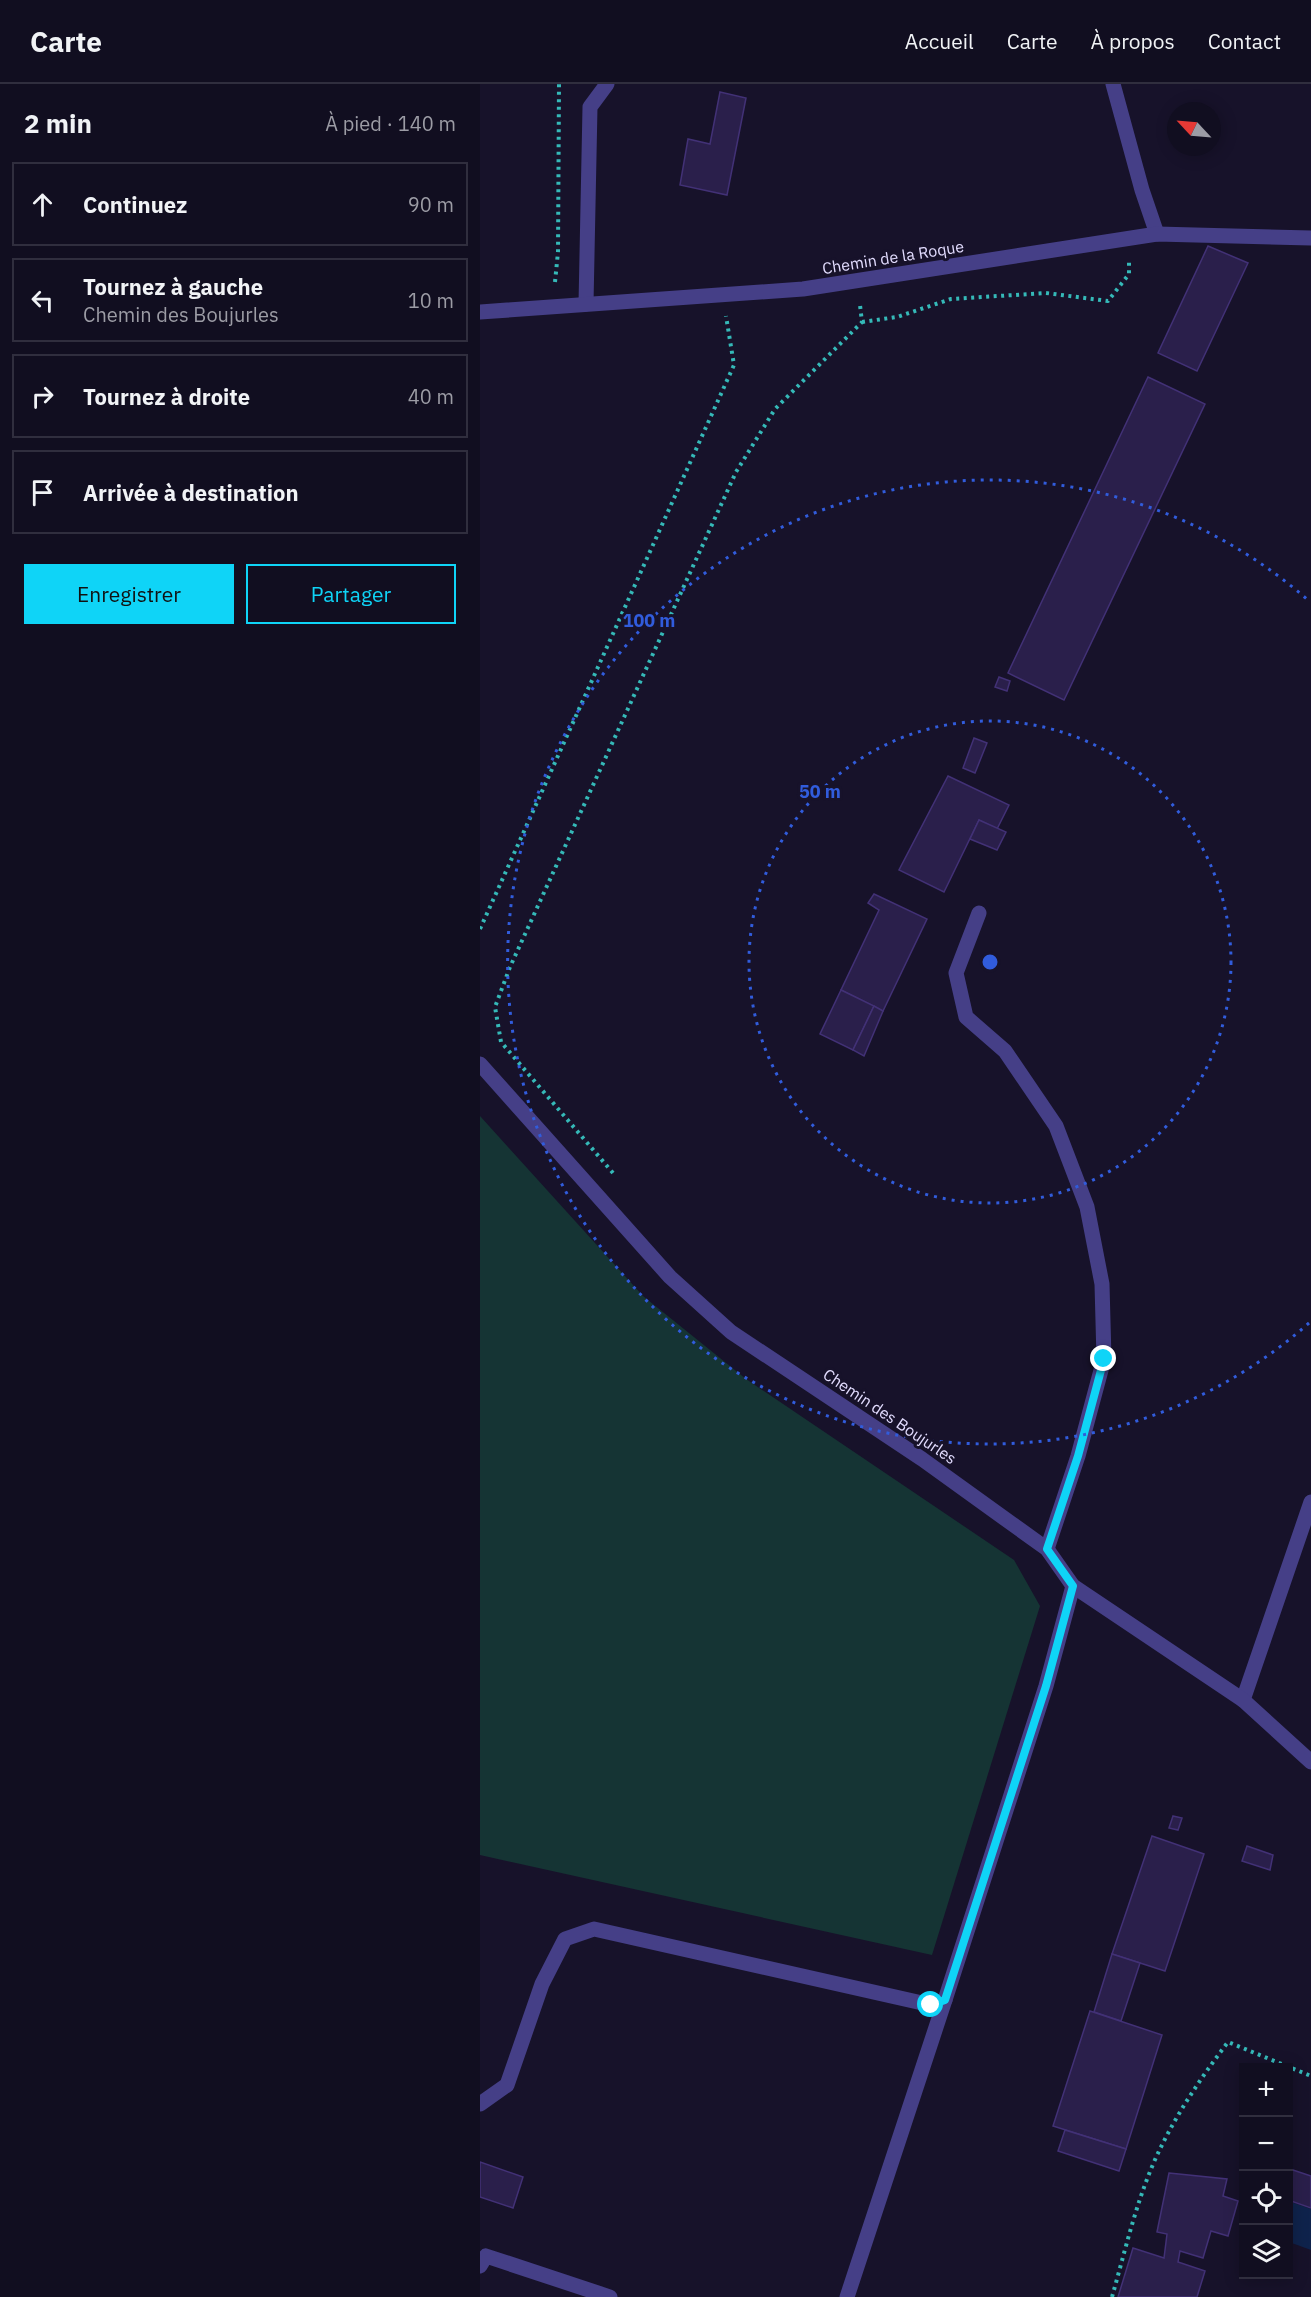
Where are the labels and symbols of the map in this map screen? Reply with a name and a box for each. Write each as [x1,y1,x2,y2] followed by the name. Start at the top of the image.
[1167,102,1221,156] north arrow
[821,236,966,278] street label: Chemin de la Roque
[623,609,675,632] text: 100 m
[799,780,841,803] text: 50 m
[980,952,1000,972] centre of rings
[1090,1345,1116,1371] route end
[819,1364,961,1468] street label: Chemin des Boujurles
[917,1991,943,2017] route start

